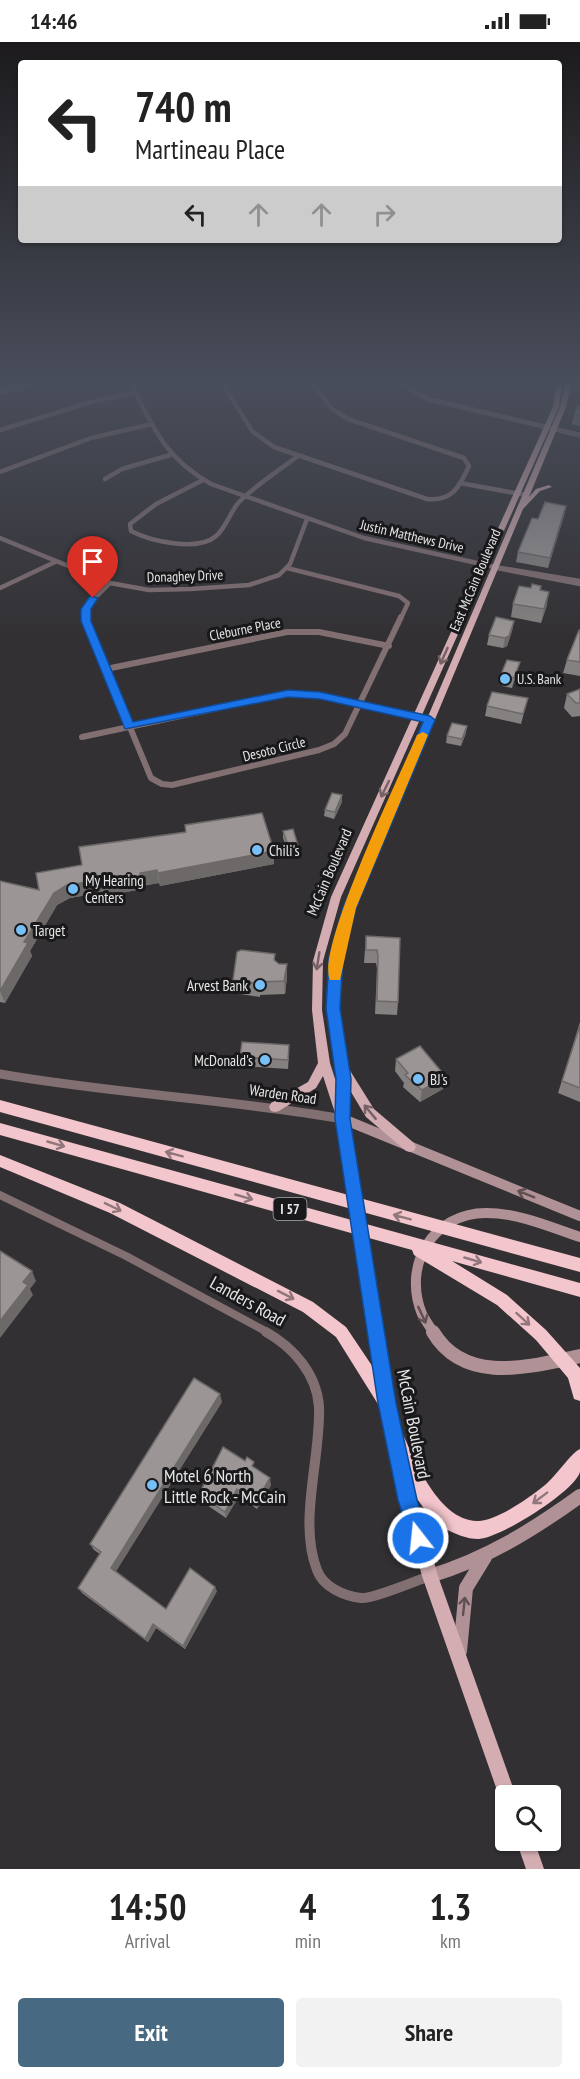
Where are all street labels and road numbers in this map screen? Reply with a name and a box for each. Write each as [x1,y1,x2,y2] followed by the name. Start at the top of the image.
[358,515,466,557] street label: Justin Matthews Drive
[445,526,505,634] street label: East McCain Boulevard
[147,566,224,586] street label: Donaghey Drive
[208,613,282,645] street label: Cleburne Place
[241,732,307,765] street label: Desoto Circle
[302,826,356,918] street label: McCain Boulevard
[248,1080,318,1108] street label: Warden Road
[274,1198,306,1220] road number: I 57
[206,1271,290,1331] street label: Landers Road
[392,1367,436,1481] street label: McCain Boulevard

